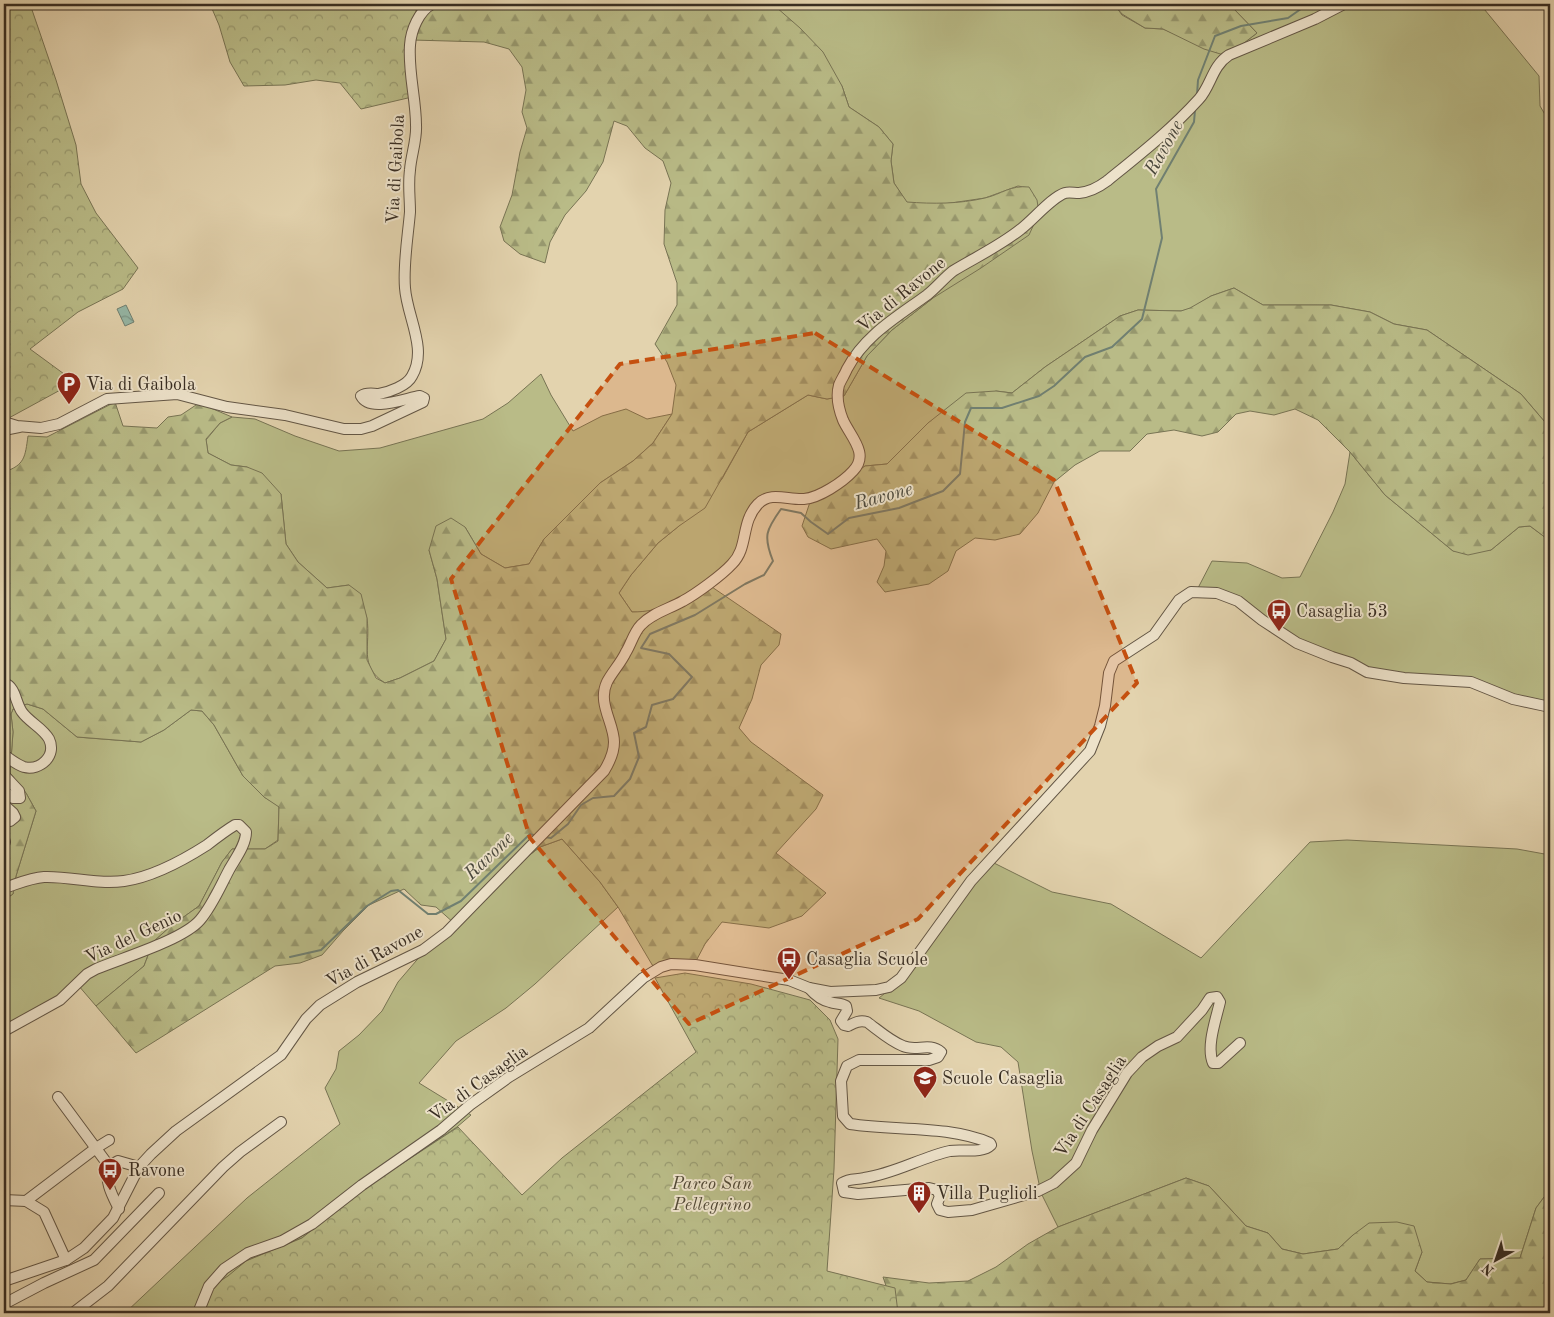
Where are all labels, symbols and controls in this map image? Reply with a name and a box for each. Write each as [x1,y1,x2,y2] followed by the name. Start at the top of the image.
[384,114,408,224] street label: Via di Gaibola
[1142,117,1188,180] water label: Ravone
[854,254,949,336] street label: Via di Ravone
[56,371,82,405] parking icon: Via di Gaibola
[86,376,196,394] place label: Via di Gaibola
[851,480,915,515] water label: Ravone
[1266,598,1292,632] bus stop icon: Casaglia 53
[1296,603,1388,621] place label: Casaglia 53
[461,829,518,885] water label: Ravone
[82,907,185,967] street label: Via del Genio
[323,923,426,991] street label: Via di Ravone
[776,946,802,980] bus stop icon: Casaglia Scuole
[806,951,928,969] place label: Casaglia Scuole
[426,1042,531,1126] street label: Via di Casaglia
[1051,1052,1130,1161] street label: Via di Casaglia
[912,1065,938,1099] school or university icon: Scuole Casaglia
[942,1070,1064,1088] place label: Scuole Casaglia
[97,1157,123,1191] bus stop icon: Ravone
[128,1162,185,1180] place label: Ravone
[671,1175,752,1214] park label: Parco San Pellegrino
[906,1180,932,1214] building icon: Villa Puglioli
[936,1185,1038,1203] place label: Villa Puglioli
[1472,1234,1522,1284] north arrow
[1479,1260,1497,1278] text: N

